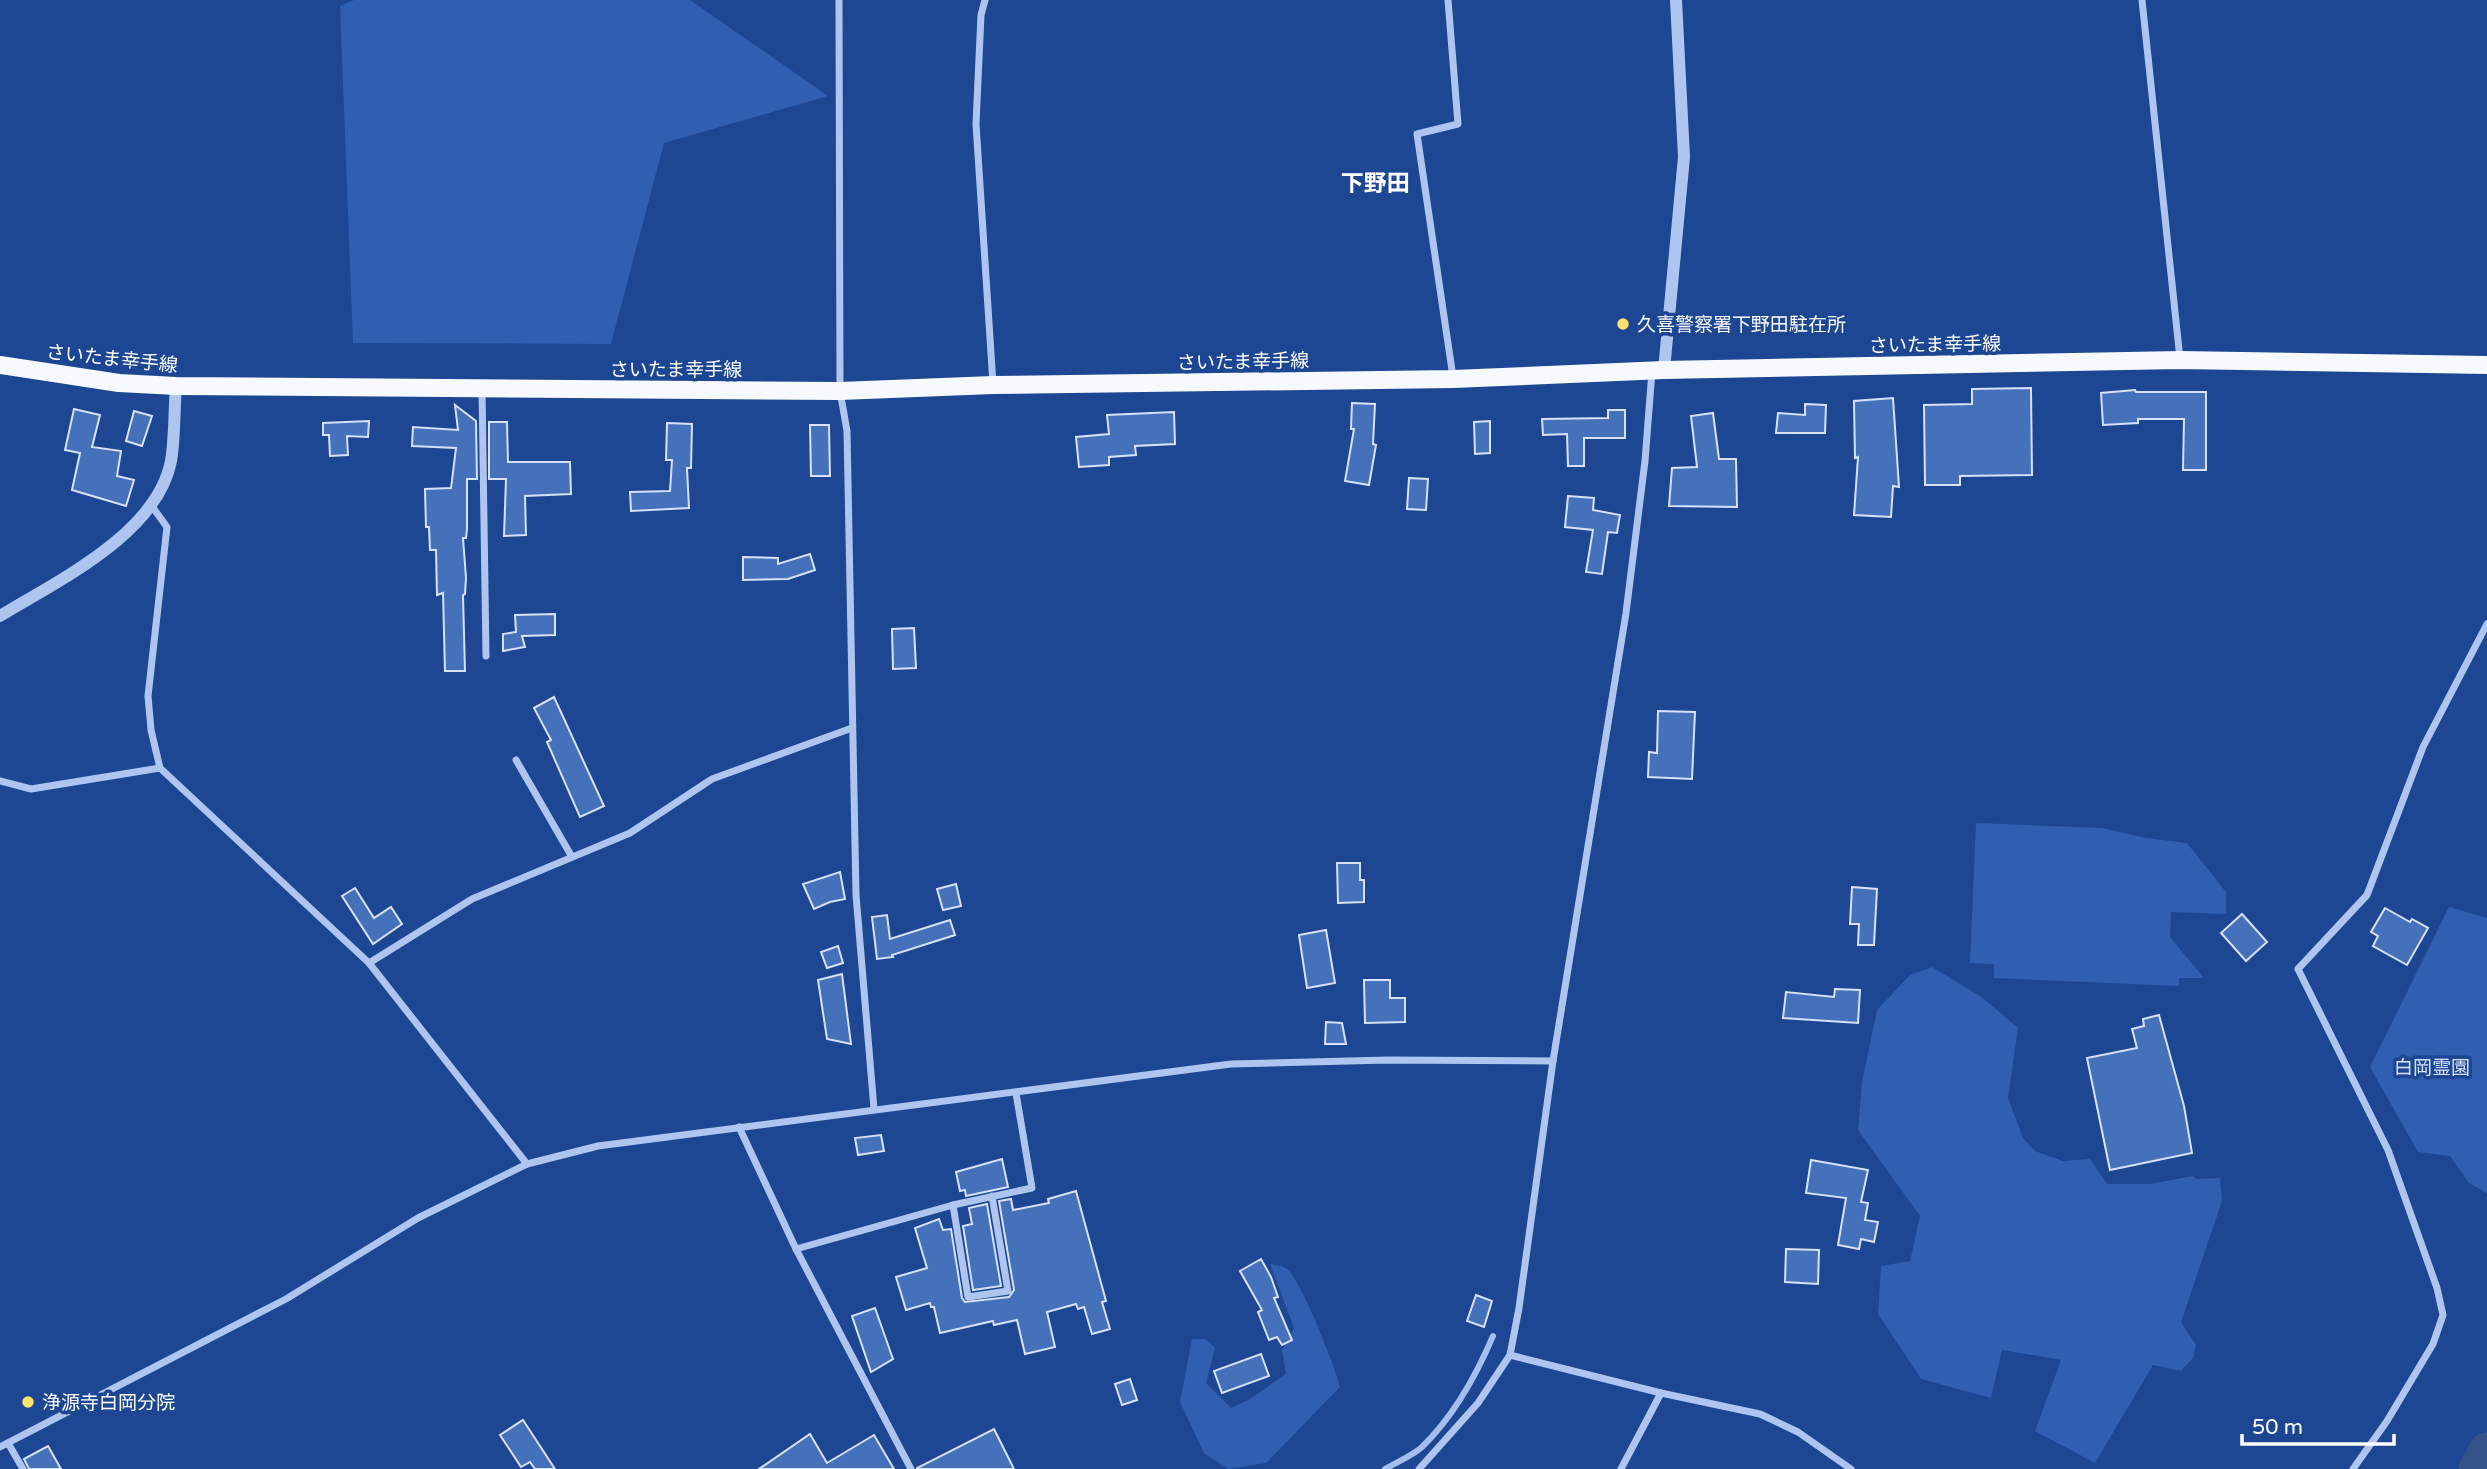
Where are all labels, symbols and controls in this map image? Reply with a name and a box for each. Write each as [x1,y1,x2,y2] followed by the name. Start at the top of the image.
[1341,170,1410,198] district label: 下野田
[1637,314,1846,336] place label: 久喜警察署下野田駐在所
[1615,316,1631,332] marker: 久喜警察署下野田駐在所
[1869,333,2001,357] street label: さいたま幸手線
[45,341,179,377] street label: さいたま幸手線
[1177,350,1309,374] street label: さいたま幸手線
[610,359,742,381] street label: さいたま幸手線
[2394,1057,2470,1079] park label: 白岡霊園
[42,1392,175,1414] place label: 浄源寺白岡分院
[20,1394,36,1410] marker: 浄源寺白岡分院
[2242,1402,2394,1446] scale bar
[2252,1415,2303,1440] text: 50 m

